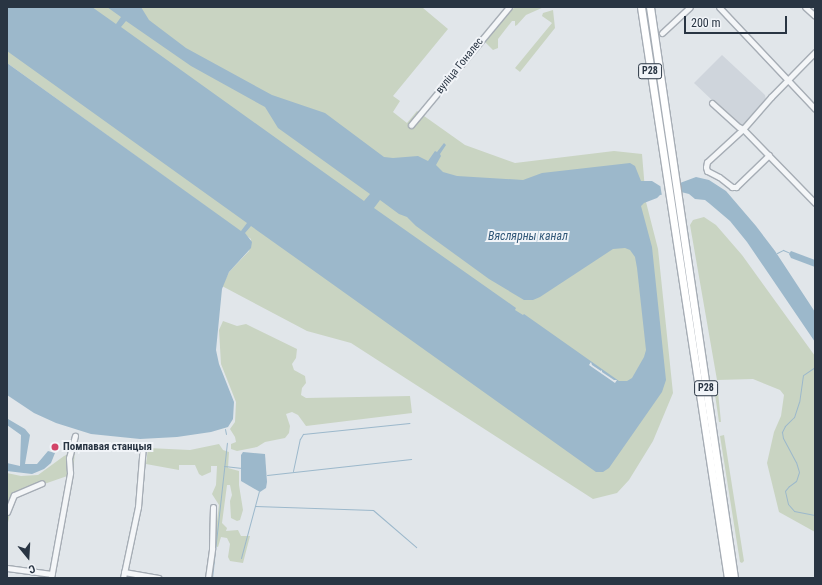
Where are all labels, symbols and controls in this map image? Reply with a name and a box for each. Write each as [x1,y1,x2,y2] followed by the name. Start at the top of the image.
[686,8,789,34] scale bar
[691,16,721,30] text: 200 m
[433,35,487,97] street label: вуліца Гоналес
[638,63,662,79] road number: Р28
[488,230,568,244] water label: Вяслярны канал
[694,380,718,396] road number: Р28
[63,440,152,454] place label: Помпавая станцыя
[50,442,60,452] marker: Помпавая станцыя
[8,537,48,577] north arrow
[27,562,37,576] text: С

